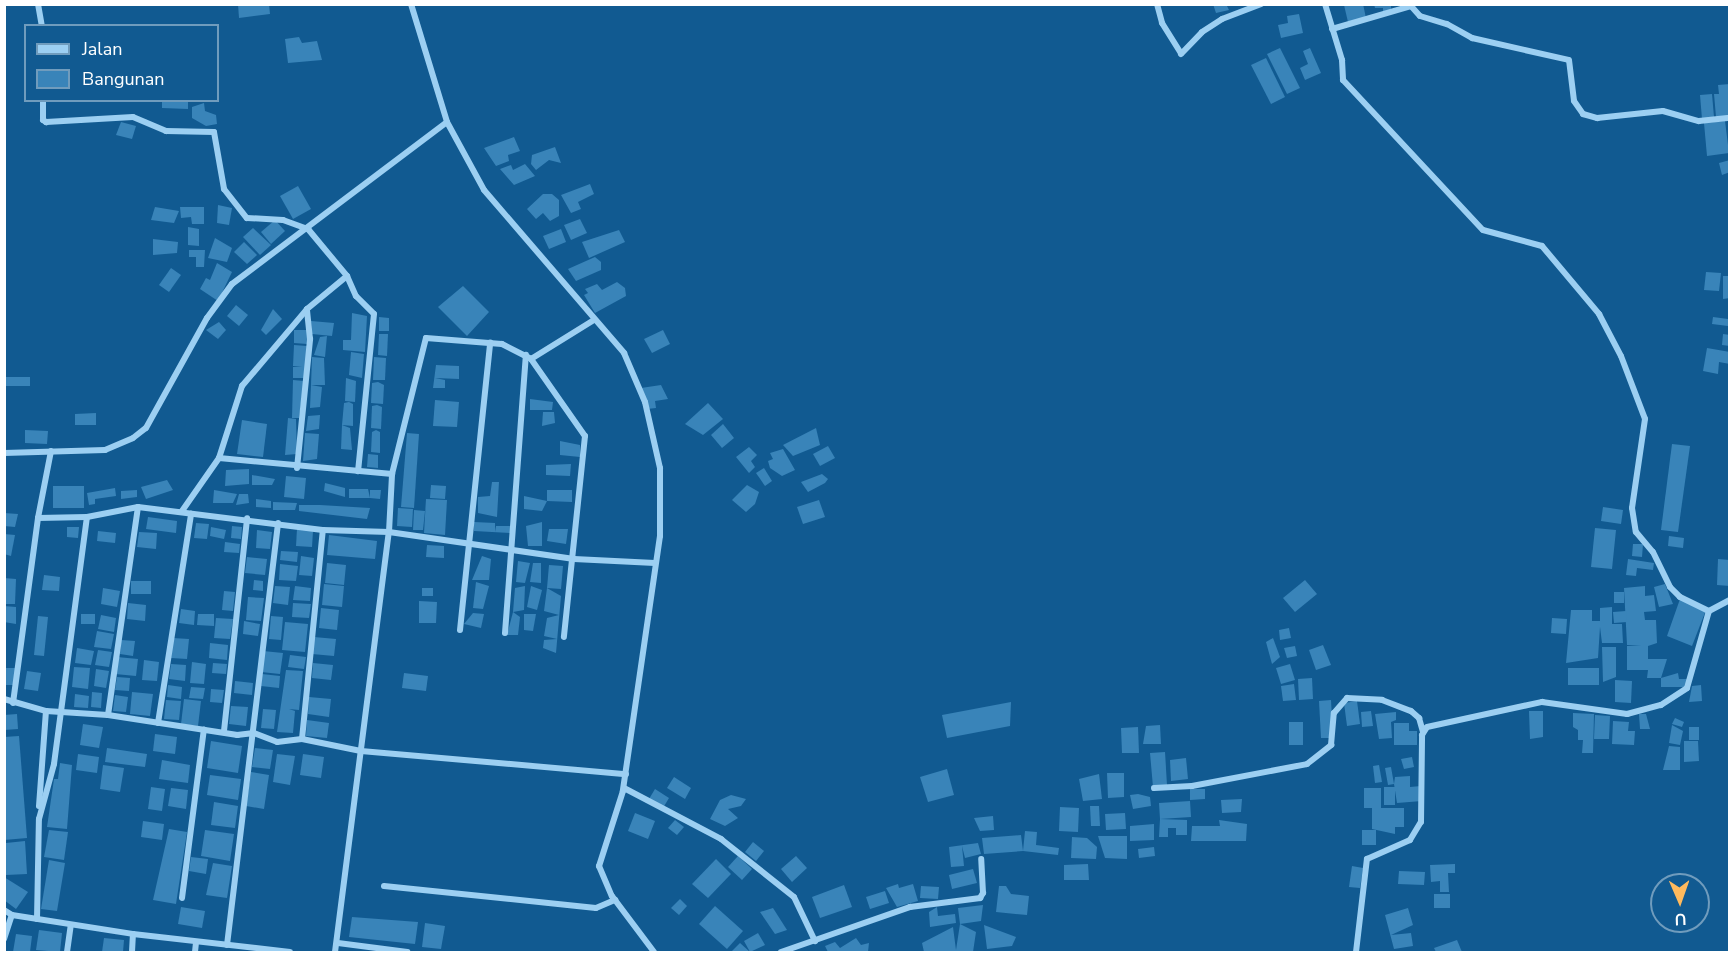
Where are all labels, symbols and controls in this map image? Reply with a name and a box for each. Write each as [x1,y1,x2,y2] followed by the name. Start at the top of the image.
[24,24,219,102] legend
[82,37,122,61] text: Jalan
[82,67,165,91] text: Bangunan
[1650,873,1710,933] north arrow
[1674,908,1687,930] text: U

